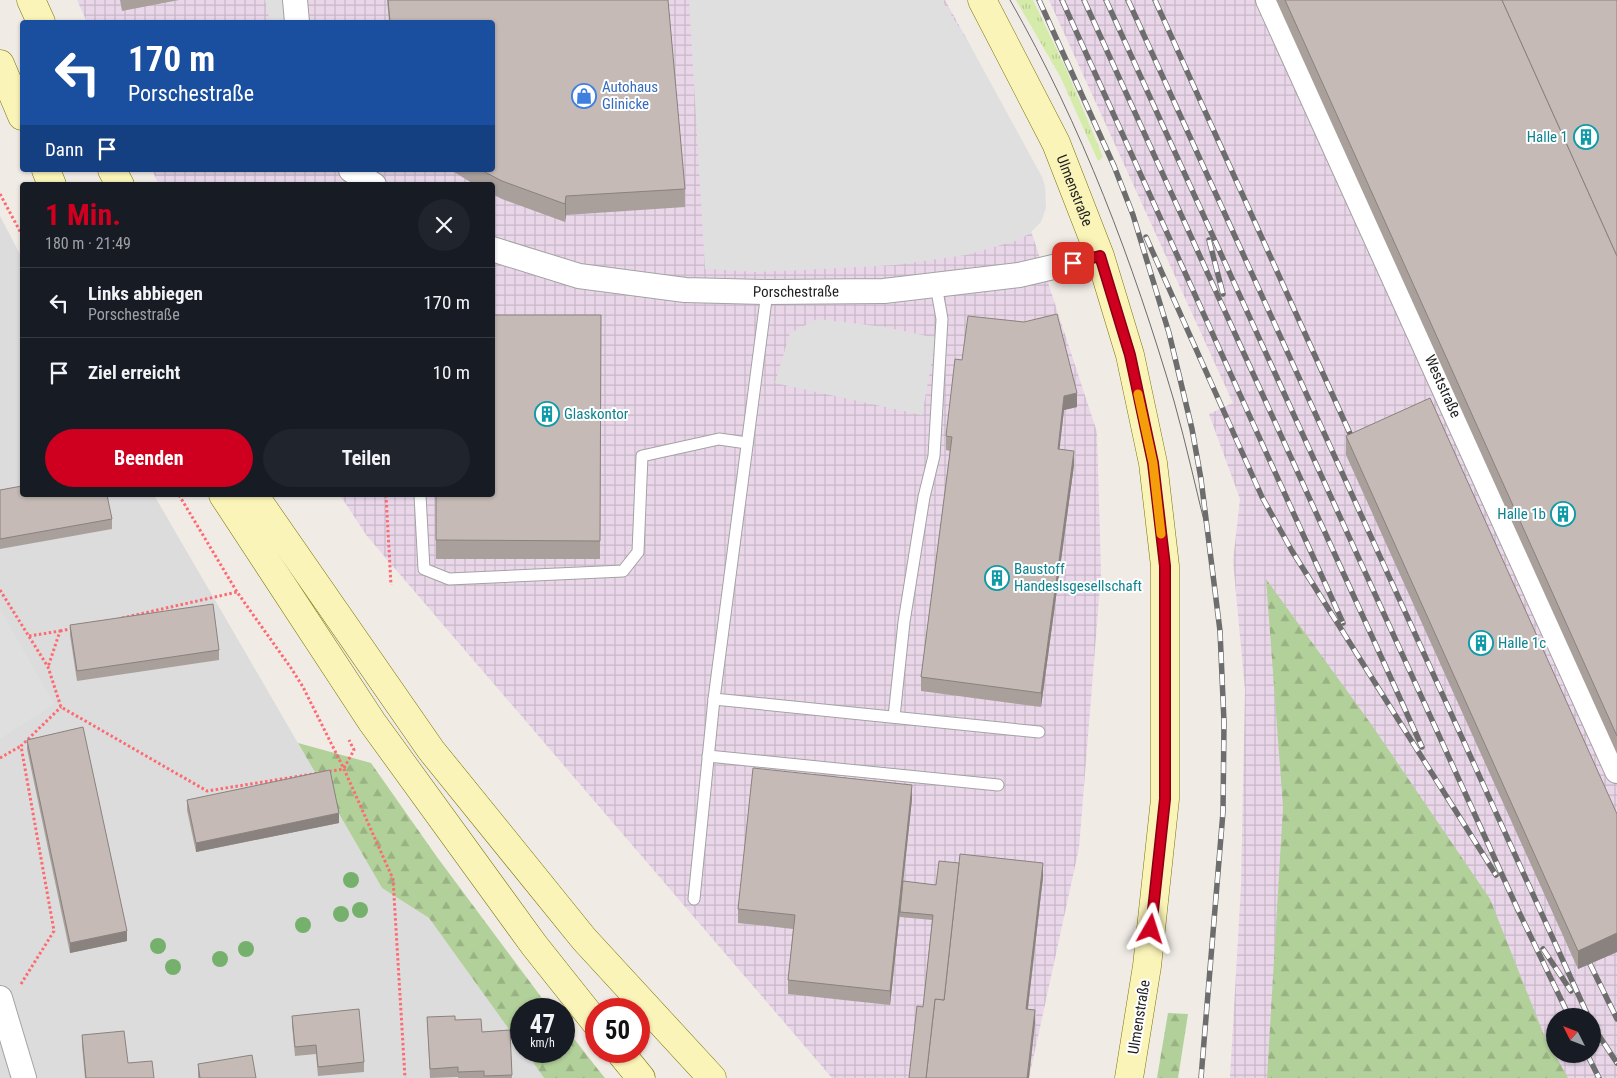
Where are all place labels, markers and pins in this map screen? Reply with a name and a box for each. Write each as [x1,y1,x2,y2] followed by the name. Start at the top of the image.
[602,78,658,113] place label: Autohaus Glinicke
[571,83,597,109] shop icon: Autohaus Glinicke
[1573,124,1599,150] building icon: Halle 1
[1527,128,1568,146] place label: Halle 1
[1052,242,1094,284] pin
[534,401,560,427] building icon: Glaskontor
[564,405,629,423] place label: Glaskontor
[1550,501,1576,527] building icon: Halle 1b
[1497,505,1546,523] place label: Halle 1b
[1014,560,1142,595] place label: Baustoff Handeslsgesellschaft
[984,565,1010,591] building icon: Baustoff Handeslsgesellschaft
[1468,630,1494,656] building icon: Halle 1c
[1498,634,1546,652] place label: Halle 1c

